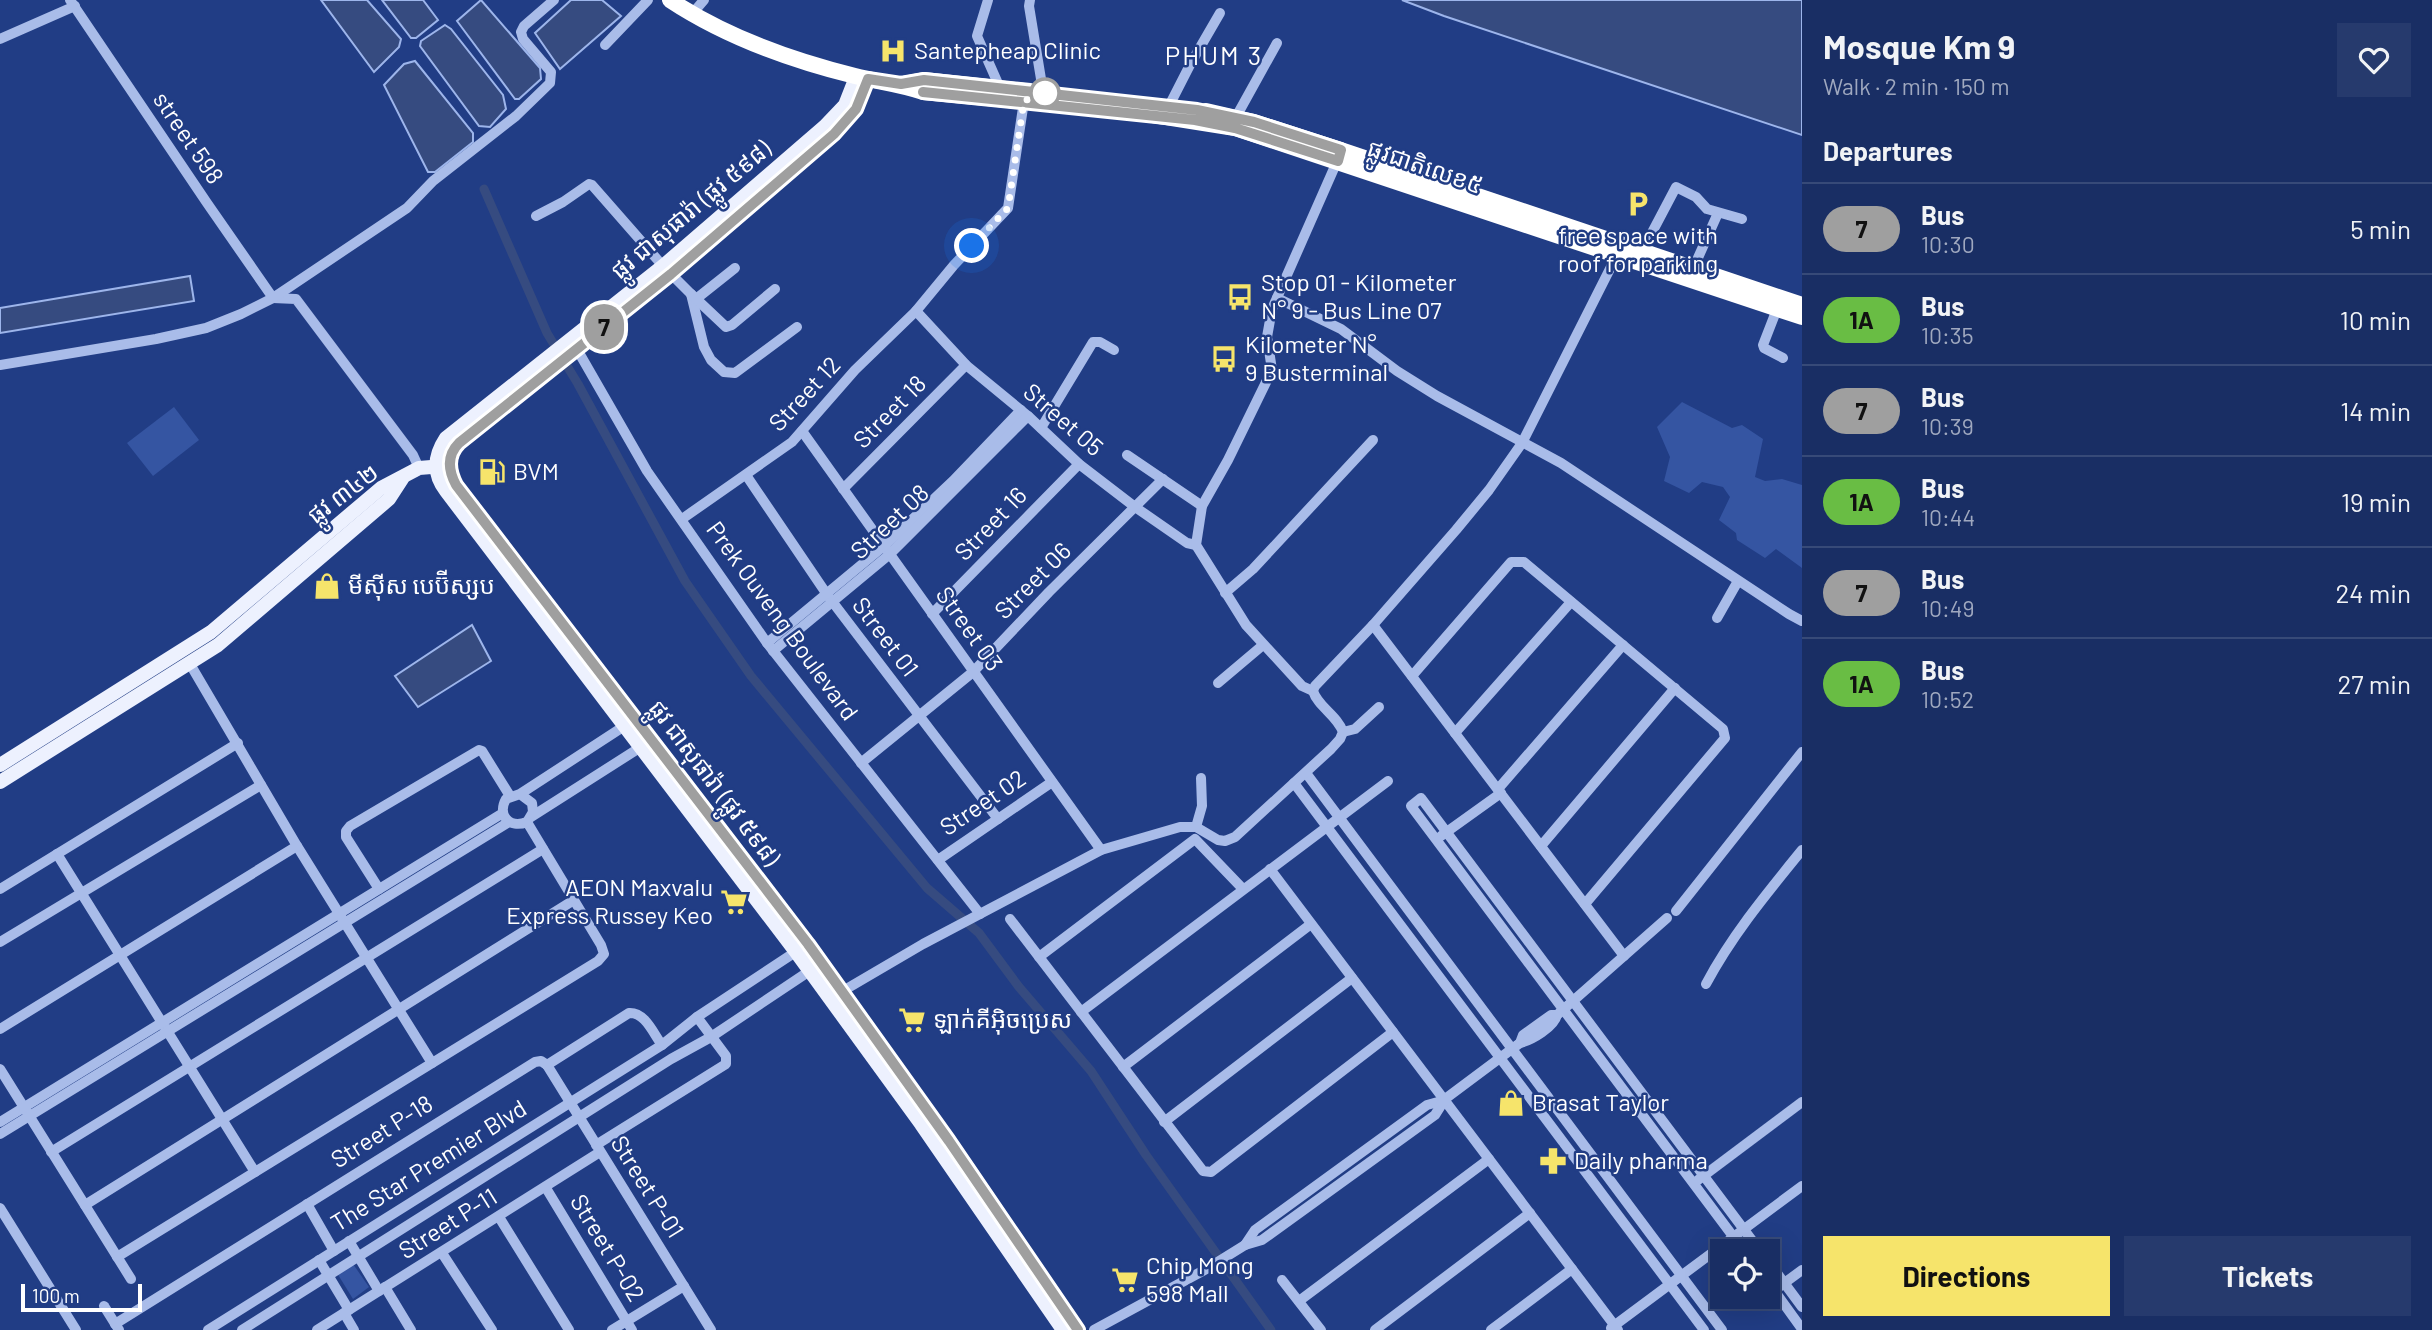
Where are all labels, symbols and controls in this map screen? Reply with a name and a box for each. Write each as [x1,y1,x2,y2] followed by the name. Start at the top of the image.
[2337,23,2411,97] button: heart
[1823,26,2015,66] text: Mosque Km 9
[914,35,1101,64] place label: Santepheap Clinic
[878,36,908,66] hospital icon: Santepheap Clinic
[1165,39,1263,70] district label: PHUM 3
[1823,72,2009,100] text: Walk · 2 min · 150 m
[1030,78,1060,108] unlabelled marker
[148,85,231,189] street label: street 598
[1361,132,1487,207] street label: ផ្លូវជាតិលេខ៥
[604,133,782,291] street label: ផ្លូវ ជាសុផារ៉ា (ផ្លូវ ៥៩៨)
[1823,135,1953,166] text: Departures
[1623,189,1653,219] parking icon: free space with roof for parking
[1921,199,1964,230] text: Bus
[2350,213,2411,244] text: 5 min
[1856,214,1867,243] text: 7
[1558,220,1718,277] place label: free space with roof for parking
[954,228,989,263] your location
[1921,230,1975,258] text: 10:30
[1261,267,1457,324] place label: Stop 01 - Kilometer N° 9 - Bus Line 07
[1225,282,1255,312] bus stop icon: Stop 01 - Kilometer N° 9 - Bus Line 07
[1921,290,1964,321] text: Bus
[581,304,627,350] line badge: 7
[2340,304,2411,335] text: 10 min
[1849,305,1874,334] text: 1A
[598,312,610,341] text: 7
[1921,321,1974,349] text: 10:35
[1245,329,1388,386] place label: Kilometer N° 9 Busterminal
[1209,344,1239,374] bus stop icon: Kilometer N° 9 Busterminal
[762,350,846,436] street label: Street 12
[846,368,931,453] street label: Street 18
[1018,376,1110,461] street label: Street 05
[1921,381,1964,412] text: Bus
[2340,395,2411,426] text: 14 min
[1856,396,1867,425] text: 7
[1921,412,1974,440] text: 10:39
[513,456,559,485] place label: BVM
[301,457,389,536] street label: ផ្លូវ ៣៤២
[477,457,507,487] fuel station icon: BVM
[1921,472,1964,503] text: Bus
[844,477,934,564] street label: Street 08
[948,480,1032,566] street label: Street 16
[2341,486,2411,517] text: 19 min
[1849,487,1874,516] text: 1A
[1921,503,1975,531] text: 10:44
[701,515,865,725] street label: Prek Ouveng Boulevard
[988,536,1076,624] street label: Street 06
[1921,563,1964,594] text: Bus
[348,569,495,601] place label: មីសុីស បេប៊ីស្សប
[312,571,342,601] shop icon: មីសុីស បេប៊ីស្សប
[2335,577,2411,608] text: 24 min
[1856,578,1867,607] text: 7
[931,580,1010,676] street label: Street 03
[847,591,925,681] street label: Street 01
[1921,594,1975,622] text: 10:49
[1921,654,1964,685] text: Bus
[2337,668,2411,699] text: 27 min
[1849,669,1874,698] text: 1A
[1921,685,1974,713] text: 10:52
[636,693,787,877] street label: ផ្លូវ ជាសុផារ៉ា (ផ្លូវ ៥៩៨)
[934,763,1030,841] street label: Street 02
[506,872,713,929] place label: AEON Maxvalu Express Russey Keo
[719,887,749,917] supermarket icon: AEON Maxvalu Express Russey Keo
[933,1004,1072,1035] place label: ឡាក់គីអ៊ិចប្រេស
[897,1005,927,1035] supermarket icon: ឡាក់គីអ៊ិចប្រេស
[1532,1087,1669,1116] place label: Brasat Taylor
[325,1088,437,1173] street label: Street P-18
[1496,1088,1526,1118] shop icon: Brasat Taylor
[325,1093,531,1237] street label: The Star Premier Blvd
[606,1130,691,1243] street label: Street P-01
[1574,1145,1708,1174] place label: Daily pharma
[1538,1146,1568,1176] pharmacy icon: Daily pharma
[393,1181,502,1264] street label: Street P-11
[565,1188,652,1306] street label: Street P-02
[1823,1236,2110,1316] button: Directions
[2124,1236,2411,1316] button: Tickets
[1710,1239,1780,1309] map controls
[1710,1239,1780,1309] button: locate
[1146,1250,1254,1307] place label: Chip Mong 598 Mall
[1110,1265,1140,1295] supermarket icon: Chip Mong 598 Mall
[21,1281,142,1313] scale bar
[32,1284,80,1307] text: 100 m

